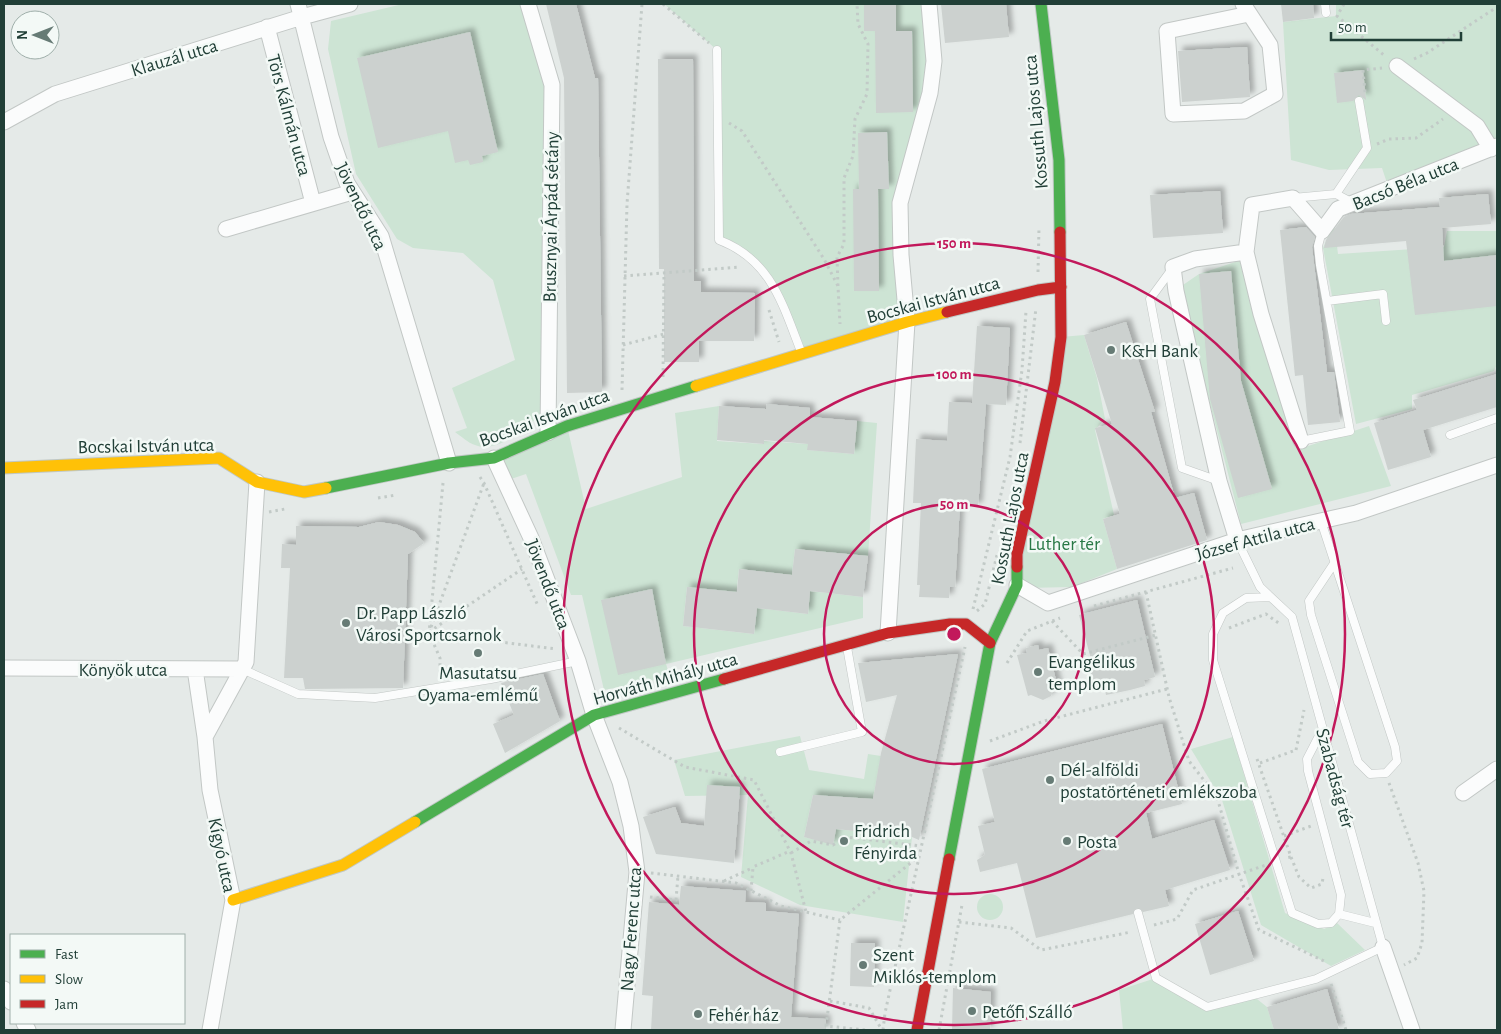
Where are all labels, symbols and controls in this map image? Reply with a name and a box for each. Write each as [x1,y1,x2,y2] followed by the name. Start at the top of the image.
[10,10,60,60] north arrow
[1331,10,1461,42] scale bar
[1338,20,1367,35] text: 50 m
[16,30,30,40] text: N
[129,36,220,81] street label: Klauzál utca
[263,52,314,179] street label: Törs Kálmán utca
[1021,54,1052,190] street label: Kossuth Lajos utca
[539,131,562,303] street label: Brusznyai Árpád sétány
[1350,154,1461,214] street label: Bacsó Béla utca
[331,160,390,254] street label: Jövendő utca
[937,236,971,251] text: 150 m
[865,273,1002,327] street label: Bocskai István utca
[1121,342,1198,361] place label: K&H Bank
[1105,344,1117,356] marker: K&H Bank
[936,367,972,382] text: 100 m
[477,386,612,451] street label: Bocskai István utca
[77,436,215,457] street label: Bocskai István utca
[988,450,1033,586] street label: Kossuth Lajos utca
[940,497,968,512] text: 50 m
[1194,514,1317,564] street label: József Attila utca
[1028,535,1100,554] park label: Luther tér
[522,537,573,632] street label: Jövendő utca
[356,604,501,645] place label: Dr. Papp László Városi Sportcsarnok
[340,617,352,629] marker: Dr. Papp László Városi Sportcsarnok
[945,625,963,643] centre of rings
[472,647,484,659] marker: Masutatsu Oyama-emlémű
[591,650,740,709] street label: Horváth Mihály utca
[1048,653,1135,694] place label: Evangélikus templom
[79,661,168,680] street label: Könyök utca
[418,664,539,705] place label: Masutatsu Oyama-emlémű
[1032,666,1044,678] marker: Evangélikus templom
[1312,726,1357,831] street label: Szabadság tér
[1060,761,1258,802] place label: Dél-alföldi postatörténeti emlékszoba
[1044,774,1056,786] marker: Dél-alföldi postatörténeti emlékszoba
[204,816,239,895] street label: Kígyó utca
[854,822,917,863] place label: Fridrich Fényirda
[1077,833,1118,852] place label: Posta
[838,835,850,847] marker: Fridrich Fényirda
[1061,835,1073,847] marker: Posta
[618,866,645,992] street label: Nagy Ferenc utca
[10,934,185,1024] legend
[873,946,997,987] place label: Szent Miklós-templom
[55,947,79,962] text: Fast
[857,959,869,971] marker: Szent Miklós-templom
[55,972,83,987] text: Slow
[55,997,78,1012] text: Jam
[982,1003,1073,1022] place label: Petőfi Szálló
[966,1005,978,1017] marker: Petőfi Szálló
[708,1006,779,1025] place label: Fehér ház
[692,1008,704,1020] marker: Fehér ház

